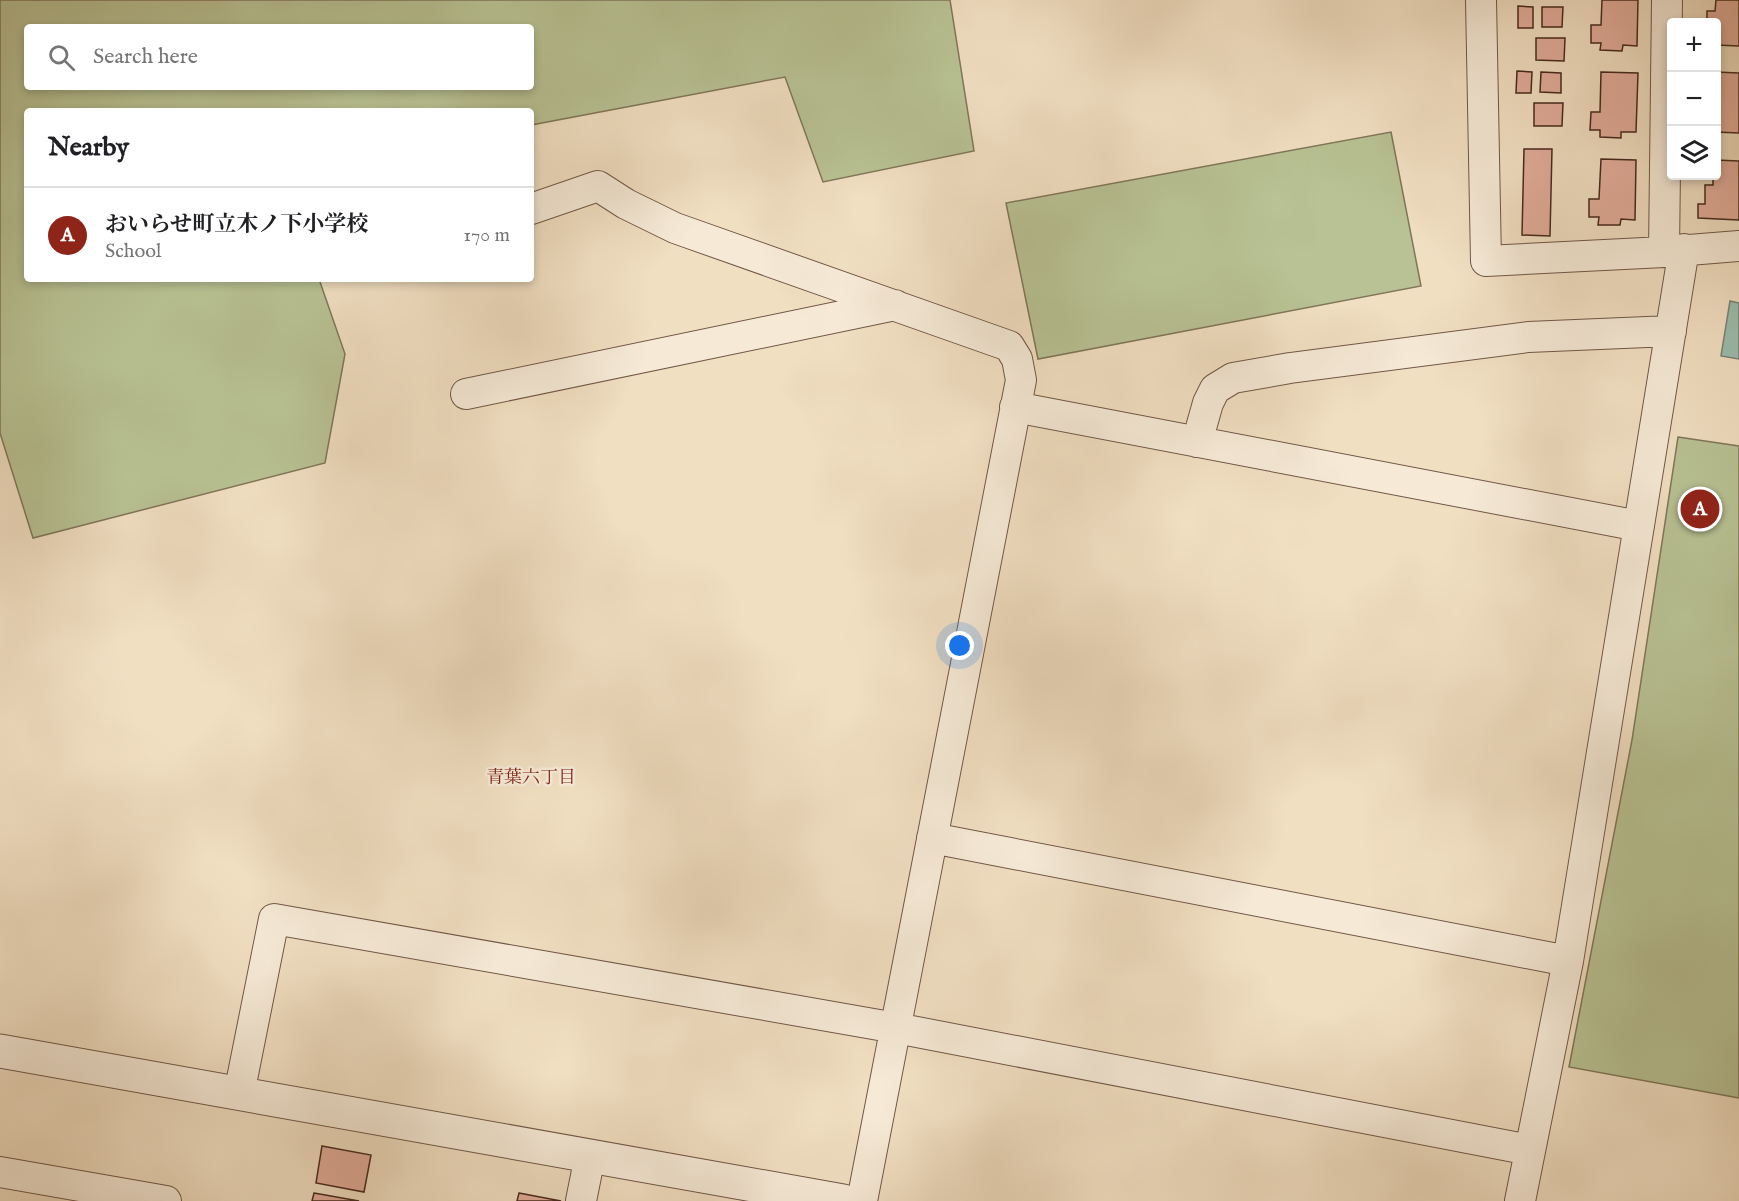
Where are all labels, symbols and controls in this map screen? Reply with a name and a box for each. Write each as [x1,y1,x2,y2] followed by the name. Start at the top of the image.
[1667,18,1721,180] map controls
[1667,18,1721,72] button: +
[24,24,534,90] search box
[45,41,78,74] icon: search
[93,43,198,71] text: Search here
[1667,72,1721,126] button: −
[1667,126,1721,180] button: layers
[48,131,129,164] text: Nearby
[105,211,368,239] text: おいらせ町立木ノ下小学校
[61,223,74,248] text: A
[464,223,510,248] text: 170 m
[105,239,161,264] text: School
[1680,486,1720,532] pin: A
[945,631,974,660] your location
[486,767,576,790] district label: 青葉六丁目

